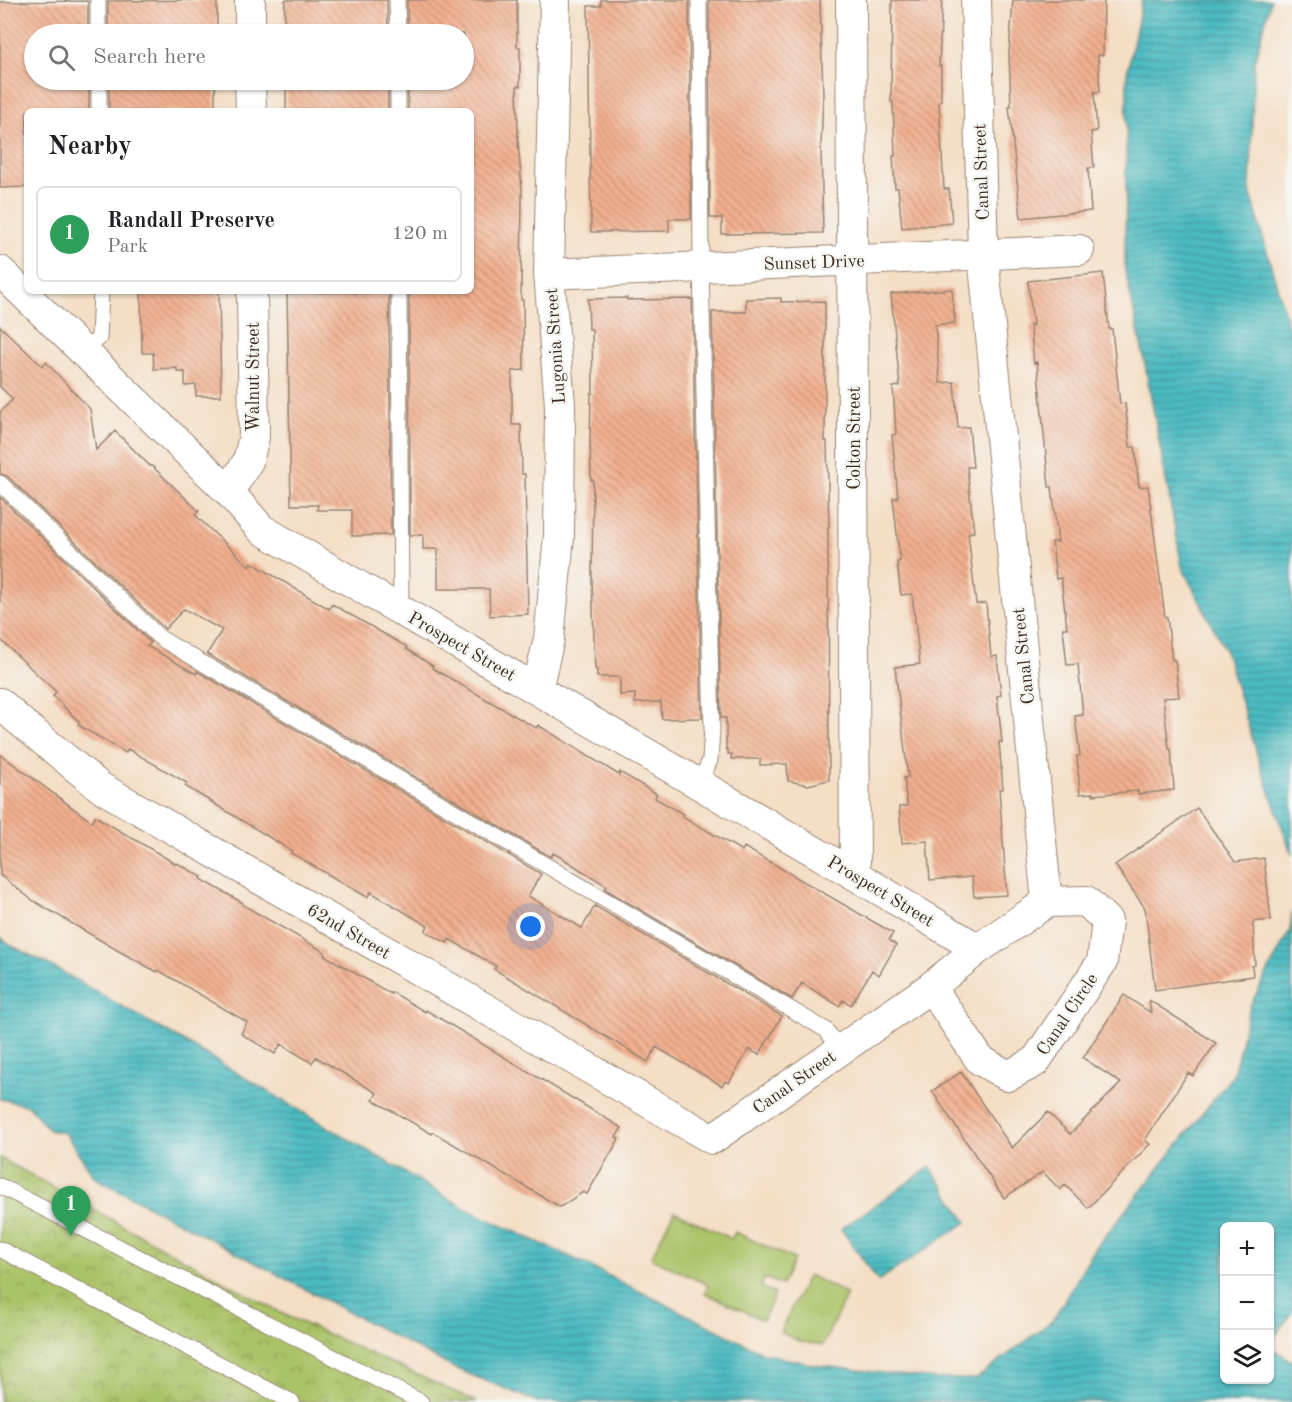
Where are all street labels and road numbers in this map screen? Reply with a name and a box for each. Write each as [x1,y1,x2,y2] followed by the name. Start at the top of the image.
[971,123,993,221] street label: Canal Street
[763,252,865,274] street label: Sunset Drive
[543,287,569,405] street label: Lugonia Street
[245,322,263,432] street label: Walnut Street
[846,386,864,490] street label: Colton Street
[1010,607,1038,705] street label: Canal Street
[405,609,518,685] street label: Prospect Street
[824,853,937,931] street label: Prospect Street
[304,901,393,963] street label: 62nd Street
[1034,970,1102,1059] street label: Canal Circle
[750,1048,840,1118] street label: Canal Street

